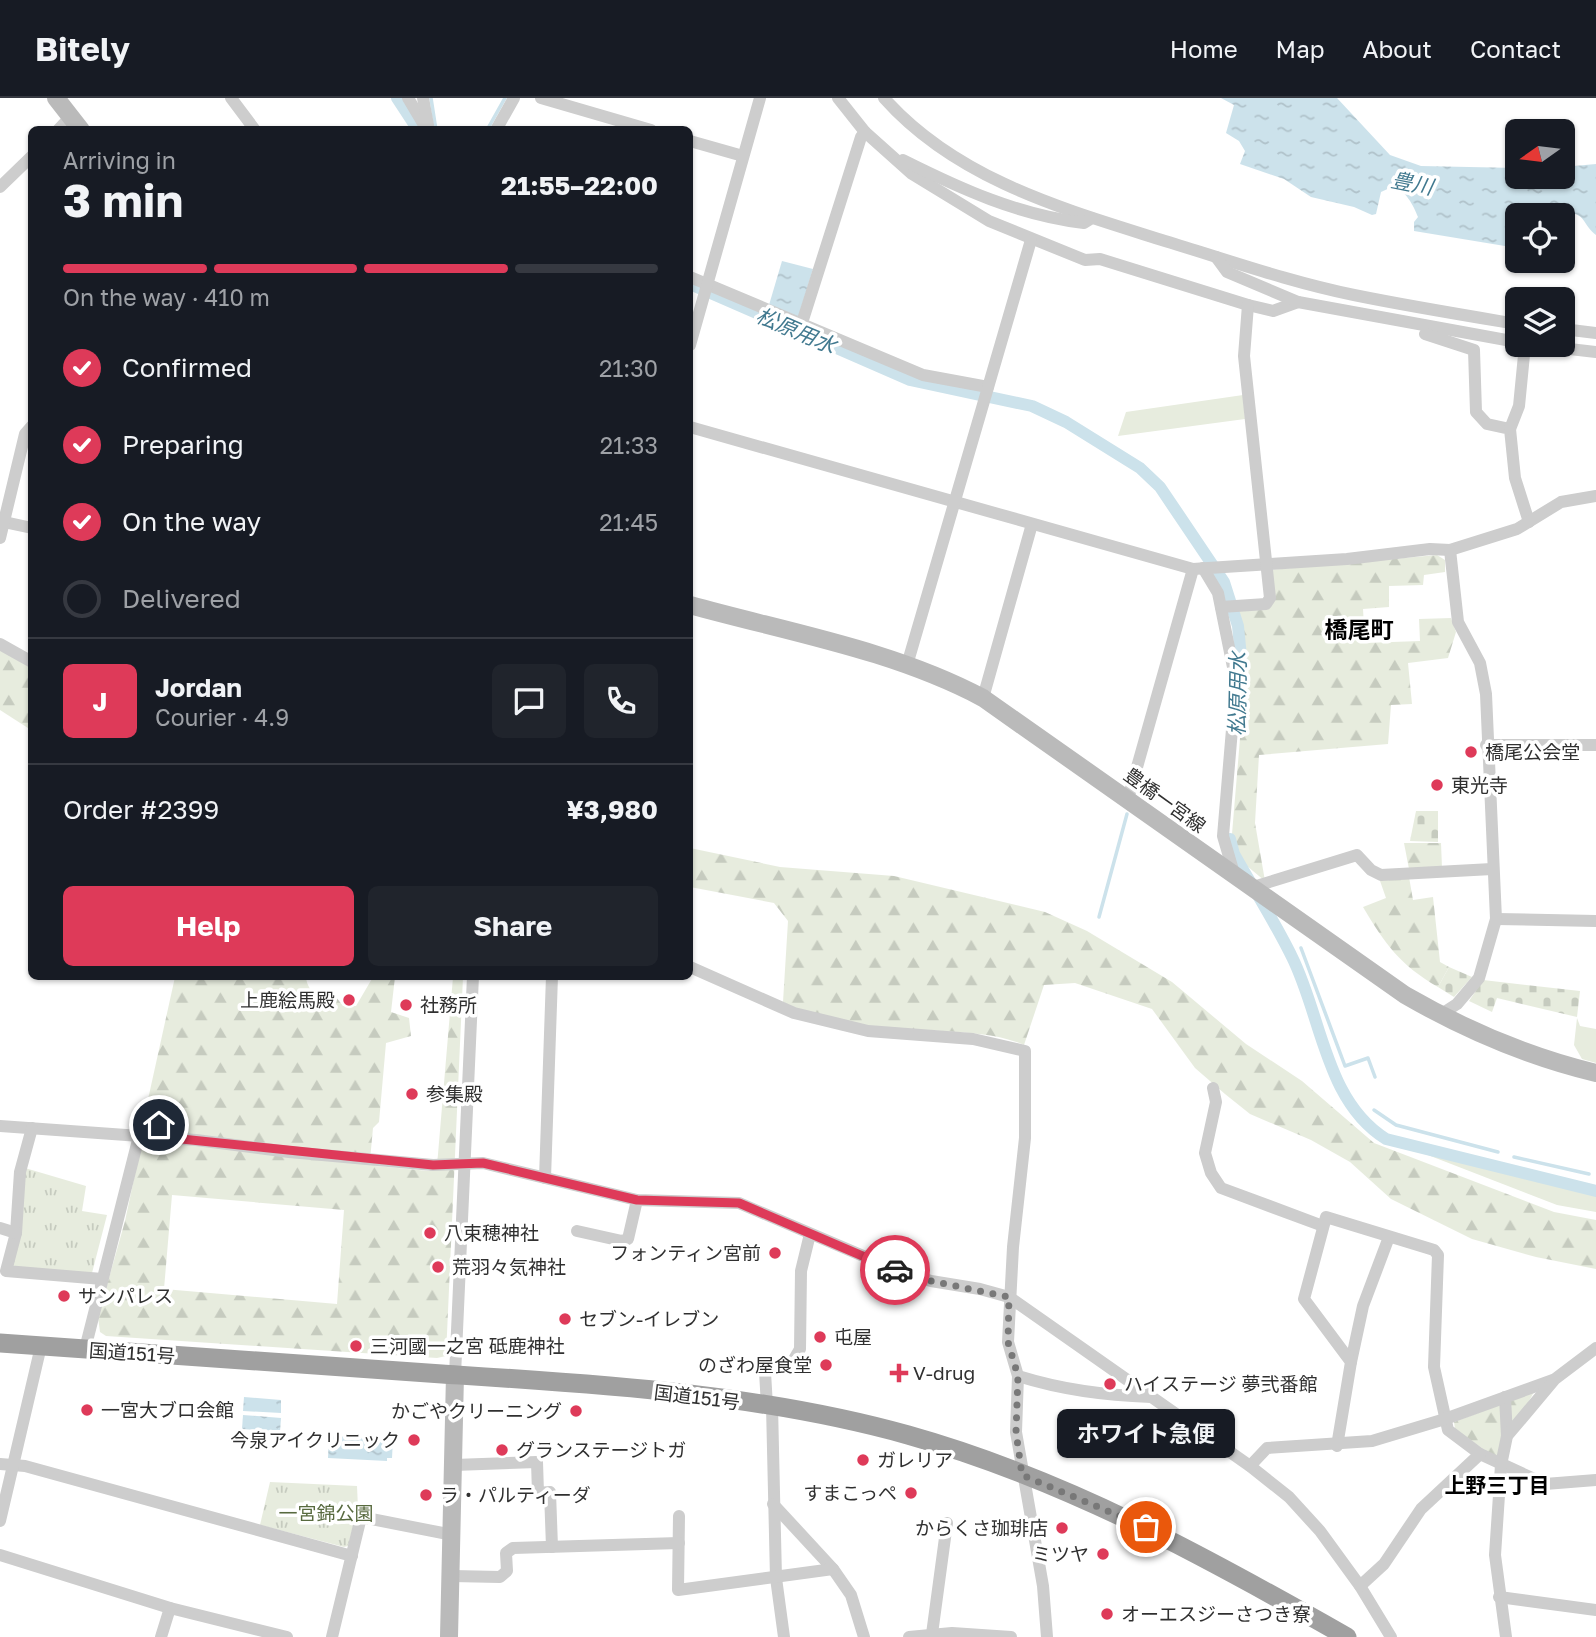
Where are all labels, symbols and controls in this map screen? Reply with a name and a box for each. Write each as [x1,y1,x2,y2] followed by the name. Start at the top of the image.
[35,29,130,68] text: Bitely
[1170,34,1238,63] text: Home
[1276,34,1325,63] text: Map
[1363,34,1432,63] text: About
[1470,34,1561,63] text: Contact
[1505,119,1575,189] north arrow
[1505,119,1575,357] map controls
[63,146,176,174] text: Arriving in
[1389,166,1437,200] water label: 豊川
[501,170,658,201] text: 21:55–22:00
[63,172,183,227] text: 3 min
[1505,203,1575,273] button: locate
[63,283,270,311] text: On the way · 410 m
[1505,287,1575,357] button: layers
[753,302,842,359] water label: 松原用水
[63,349,101,387] icon: check
[122,352,252,383] text: Confirmed
[599,354,658,382] text: 21:30
[63,426,101,464] icon: check
[122,429,244,460] text: Preparing
[600,431,658,459] text: 21:33
[63,503,101,541] icon: check
[122,506,261,537] text: On the way
[599,508,658,536] text: 21:45
[122,583,241,614] text: Delivered
[1325,615,1394,643] district label: 橋尾町
[1223,650,1251,736] water label: 松原用水
[492,664,566,738] button: chat
[584,664,658,738] button: phone
[155,672,242,703] text: Jordan
[93,686,107,717] text: J
[155,703,289,731] text: Courier · 4.9
[1485,740,1580,763] place label: 橋尾公会堂
[1463,744,1479,760] marker: 橋尾公会堂
[1120,762,1210,837] street label: 豊橋一宮線
[1451,773,1508,796] place label: 東光寺
[1429,777,1445,793] marker: 東光寺
[63,794,219,825] text: Order #2399
[567,794,658,825] text: ¥3,980
[63,886,354,966] button: Help
[368,886,658,966] button: Share
[240,988,335,1011] place label: 上鹿絵馬殿
[341,992,357,1008] marker: 上鹿絵馬殿
[420,993,477,1016] place label: 社務所
[398,997,414,1013] marker: 社務所
[426,1082,483,1105] place label: 参集殿
[404,1086,420,1102] marker: 参集殿
[129,1095,189,1155] pin
[140,1106,178,1144] icon: home
[444,1221,539,1244] place label: 八束穂神社
[422,1225,438,1241] marker: 八束穂神社
[860,1235,930,1305] courier
[610,1241,761,1264] place label: フォンティン宮前
[767,1245,783,1261] marker: フォンティン宮前
[876,1251,914,1289] icon: car
[452,1255,566,1278] place label: 荒羽々気神社
[430,1259,446,1275] marker: 荒羽々気神社
[78,1284,173,1307] place label: サンパレス
[56,1288,72,1304] marker: サンパレス
[579,1307,719,1330] place label: セブン-イレブン
[557,1311,573,1327] marker: セブン-イレブン
[834,1325,872,1348] place label: 屯屋
[812,1329,828,1345] marker: 屯屋
[370,1334,565,1357] place label: 三河國一之宮 砥鹿神社
[88,1338,176,1367] street label: 国道151号
[348,1338,364,1354] marker: 三河國一之宮 砥鹿神社
[698,1353,812,1376] place label: のざわ屋食堂
[818,1357,834,1373] marker: のざわ屋食堂
[913,1361,975,1384] place label: V-drug
[891,1365,907,1381] marker: V-drug
[1124,1372,1317,1395] place label: ハイステージ 夢弐番館
[1102,1376,1118,1392] marker: ハイステージ 夢弐番館
[653,1380,741,1413] street label: 国道151号
[101,1398,234,1421] place label: 一宮大ブロ会館
[391,1399,562,1422] place label: かごやクリーニング
[79,1402,95,1418] marker: 一宮大ブロ会館
[568,1403,584,1419] marker: かごやクリーニング
[1057,1408,1235,1457] callout: ホワイト急便
[1077,1419,1215,1447] text: ホワイト急便
[230,1428,400,1451] place label: 今泉アイクリニック
[406,1432,422,1448] marker: 今泉アイクリニック
[516,1438,686,1461] place label: グランステージトガ
[494,1442,510,1458] marker: グランステージトガ
[877,1448,953,1471] place label: ガレリア
[855,1452,871,1468] marker: ガレリア
[1445,1472,1550,1498] district label: 上野三丁目
[803,1481,897,1504] place label: すまこっぺ
[440,1483,591,1506] place label: ラ・パルティーダ
[903,1485,919,1501] marker: すまこっぺ
[418,1487,434,1503] marker: ラ・パルティーダ
[1116,1497,1176,1557] pin
[278,1501,374,1524] park label: 一宮錦公園
[1127,1508,1165,1546] icon: bag
[915,1516,1048,1539] place label: からくさ珈琲店
[1054,1520,1070,1536] marker: からくさ珈琲店
[1032,1542,1089,1565] place label: ミツヤ
[1095,1546,1111,1562] marker: ミツヤ
[1121,1602,1311,1625] place label: オーエスジーさつき寮
[1099,1606,1115,1622] marker: オーエスジーさつき寮

